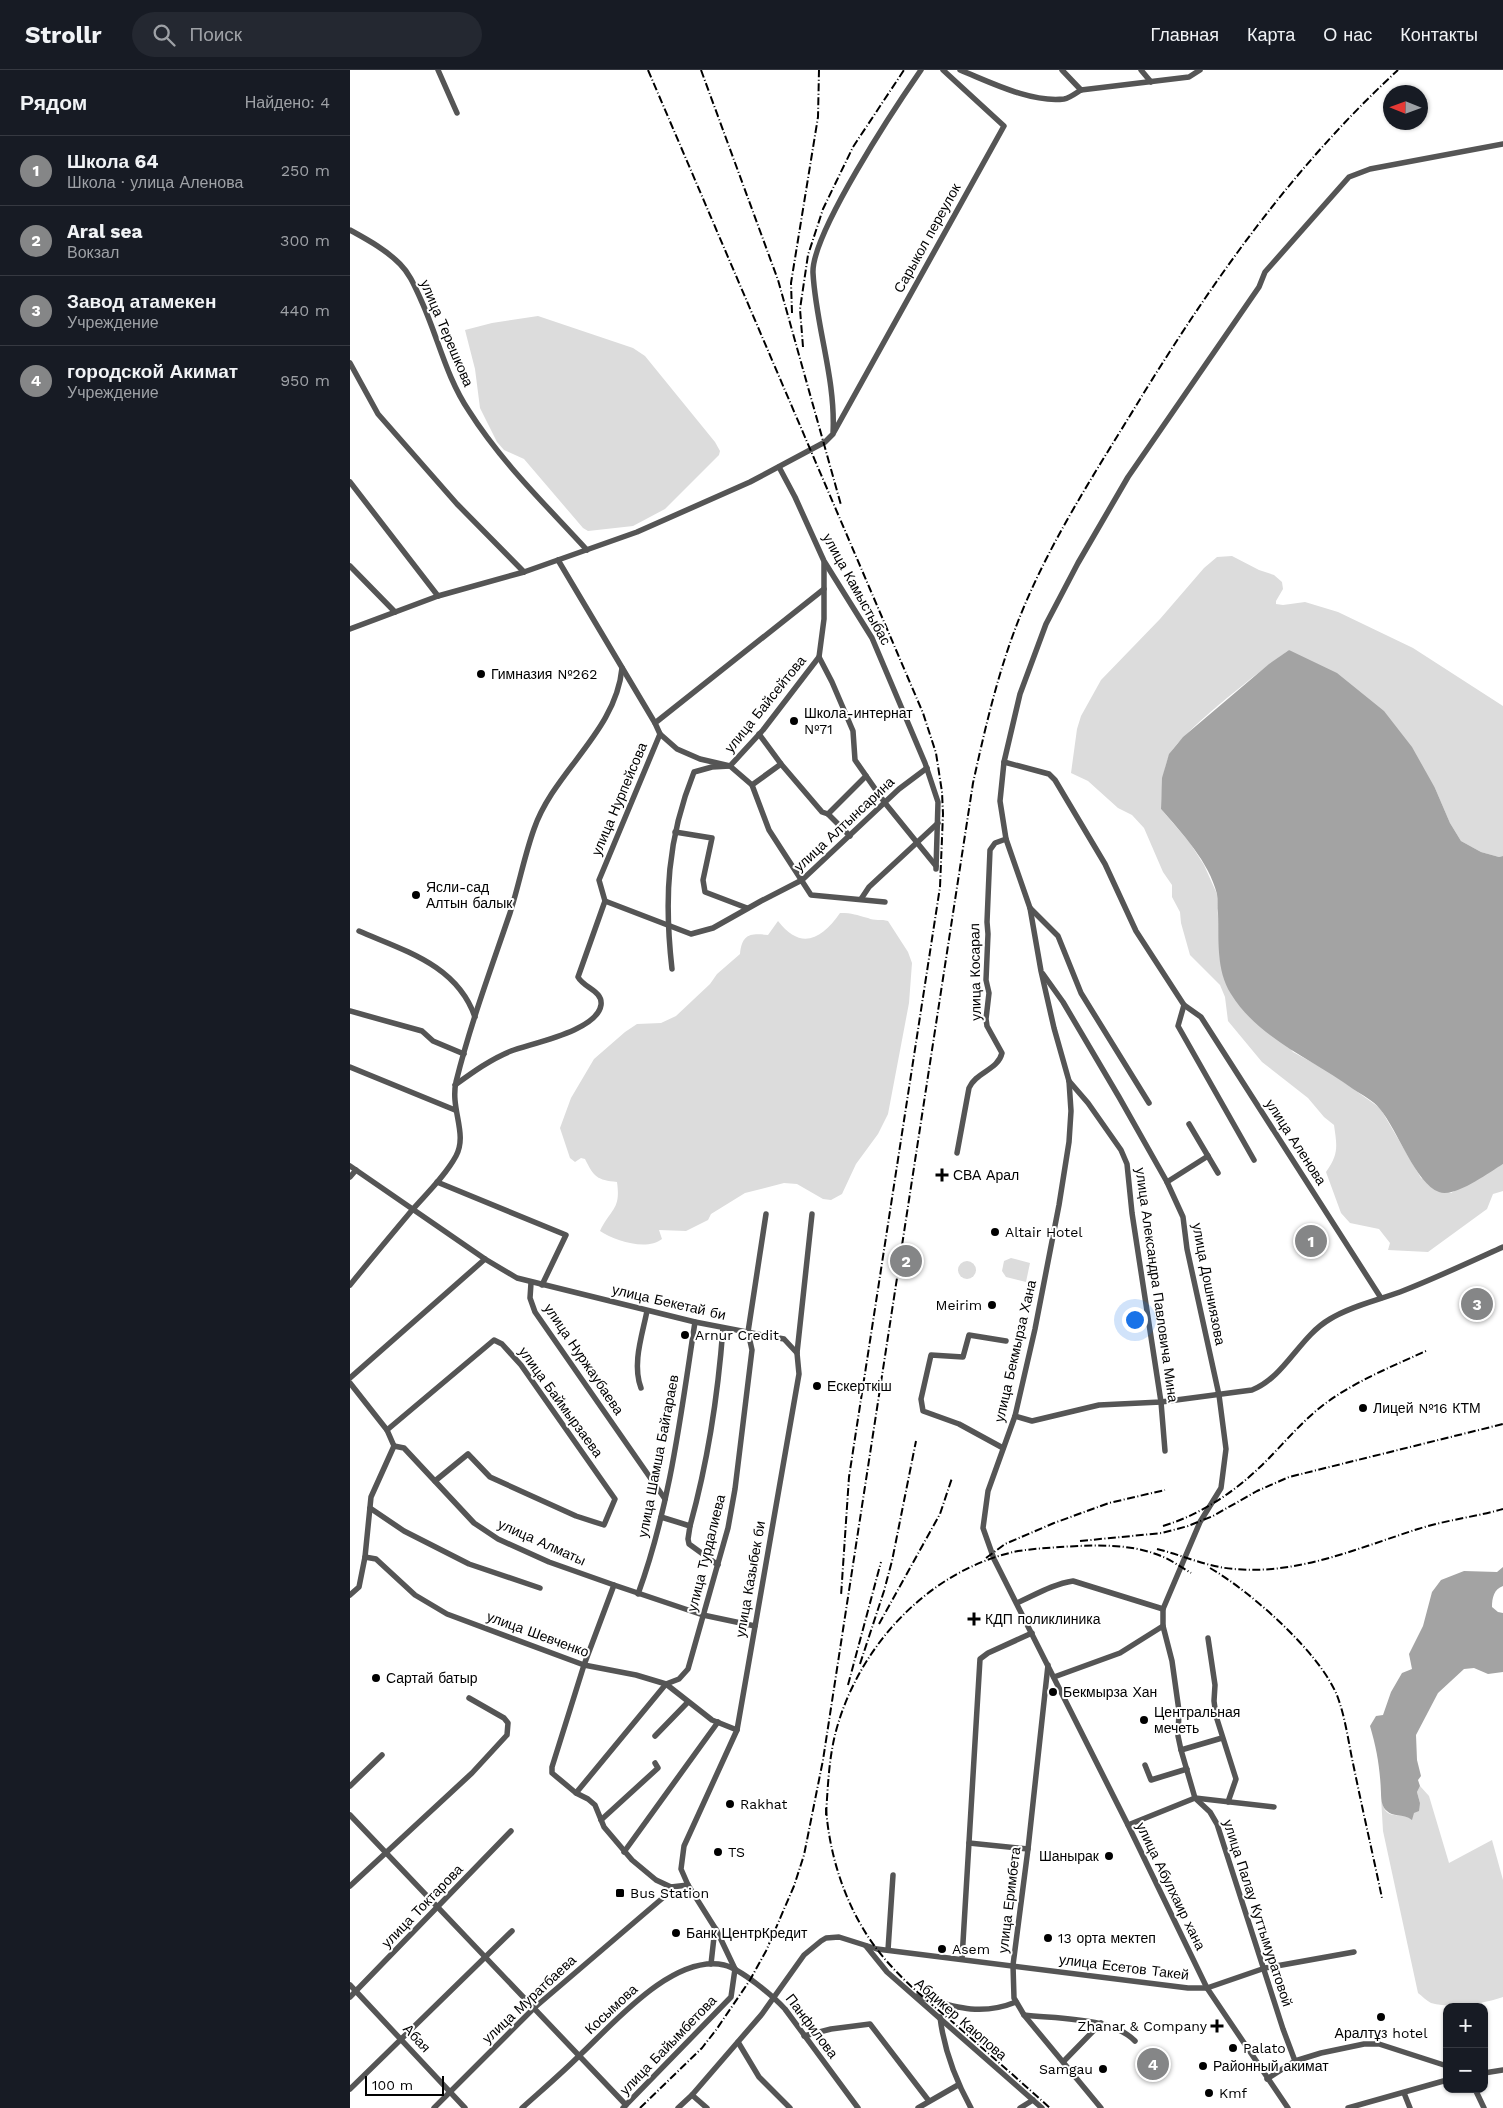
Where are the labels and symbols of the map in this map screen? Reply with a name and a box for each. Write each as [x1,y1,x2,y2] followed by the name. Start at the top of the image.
[1383,85,1428,130] north arrow
[890,180,964,295] street label: Сарыкол переулок
[417,277,477,389] street label: улица Терешкова
[820,531,894,647] street label: улица Камыстыбас
[721,652,809,756] street label: улица Байсейтова
[491,666,597,682] place label: Гимназия №262
[475,668,487,680] marker: Гимназия №262
[804,705,913,737] place label: Школа-интернат №71
[788,715,800,727] marker: Школа-интернат №71
[588,740,650,858] street label: улица Нурпейсова
[791,773,897,874] street label: улица Алтынсарина
[426,879,513,911] place label: Ясли-сад Алтын балык
[410,889,422,901] marker: Ясли-сад Алтын балык
[966,923,984,1021] street label: улица Косарал
[1262,1096,1330,1188] street label: улица Аленова
[953,1167,1019,1183] place label: СВА Арал
[1133,1167,1181,1404] street label: улица Александра Павловича Мина
[935,1168,949,1182] marker: СВА Арал
[1189,1222,1229,1347] street label: улица Дошниязова
[1295,1222,1327,1260] pin: 1
[1005,1224,1083,1240] place label: Altair Hotel
[989,1226,1001,1238] marker: Altair Hotel
[890,1242,922,1280] pin: 2
[991,1278,1039,1424] street label: улица Бекмырза Хана
[611,1281,727,1323] street label: улица Бекетай би
[1461,1285,1493,1323] pin: 3
[936,1297,982,1313] place label: Meirim
[986,1299,998,1311] marker: Meirim
[541,1300,627,1418] street label: улица Нуржаубаева
[1122,1307,1148,1333] your location
[695,1327,779,1343] place label: Arnur Credit
[679,1329,691,1341] marker: Arnur Credit
[516,1344,607,1460] street label: улица Баймырзаева
[634,1373,682,1539] street label: улица Шамша Байгараев
[827,1378,892,1394] place label: Ескерткіш
[811,1380,823,1392] marker: Ескерткіш
[1373,1400,1481,1416] place label: Лицей №16 КТМ
[1357,1402,1369,1414] marker: Лицей №16 КТМ
[684,1493,728,1613] street label: улица Турдалиева
[496,1516,588,1568] street label: улица Алматы
[732,1520,768,1638] street label: улица Казыбек би
[485,1608,591,1660] street label: улица Шевченко
[985,1611,1101,1627] place label: КДП поликлиника
[967,1612,981,1626] marker: КДП поликлиника
[386,1670,478,1686] place label: Сартай батыр
[370,1672,382,1684] marker: Сартай батыр
[1063,1684,1157,1700] place label: Бекмырза Хан
[1047,1686,1059,1698] marker: Бекмырза Хан
[1154,1704,1240,1736] place label: Центральная мечеть
[1138,1714,1150,1726] marker: Центральная мечеть
[740,1796,787,1812] place label: Rakhat
[724,1798,736,1810] marker: Rakhat
[1220,1818,1296,2008] street label: улица Палау Куттымуратовой
[1133,1819,1209,1953] street label: улица Абулхаир хана
[728,1844,745,1860] place label: TS
[712,1846,724,1858] marker: TS
[995,1846,1023,1954] street label: улица Еримбета
[1039,1848,1100,1864] place label: Шанырак
[1103,1850,1115,1862] marker: Шанырак
[378,1861,466,1951] street label: улица Токтарова
[630,1885,709,1901] place label: Bus Station
[614,1887,626,1899] marker: Bus Station
[686,1925,808,1941] place label: Банк ЦентрКредит
[670,1927,682,1939] marker: Банк ЦентрКредит
[1058,1930,1156,1946] place label: 13 орта мектеп
[1042,1932,1054,1944] marker: 13 орта мектеп
[952,1941,990,1957] place label: Asem
[936,1943,948,1955] marker: Asem
[479,1951,579,2046] street label: улица Муратбаева
[1058,1951,1190,1983] street label: улица Есетов Такей
[912,1975,1010,2063] street label: Абдикер Каюпова
[582,1981,641,2037] street label: Косымова
[783,1991,841,2061] street label: Панфилова
[616,1992,720,2098] street label: улица Байымбетова
[1375,2011,1387,2023] marker: Аралтұз hotel
[1078,2018,1208,2034] place label: Zhanar & Company
[1211,2020,1223,2032] marker: Zhanar & Company
[400,2021,434,2055] street label: Абая
[1335,2025,1428,2041] place label: Аралтұз hotel
[1243,2040,1286,2056] place label: Palato
[1227,2042,1239,2054] marker: Palato
[1137,2045,1169,2083] pin: 4
[1213,2058,1329,2074] place label: Районный акимат
[1197,2060,1209,2072] marker: Районный акимат
[1039,2061,1093,2077] place label: Samgau
[1097,2063,1109,2075] marker: Samgau
[365,2073,444,2096] scale bar
[1219,2085,1247,2101] place label: Kmf
[1203,2087,1215,2099] marker: Kmf

